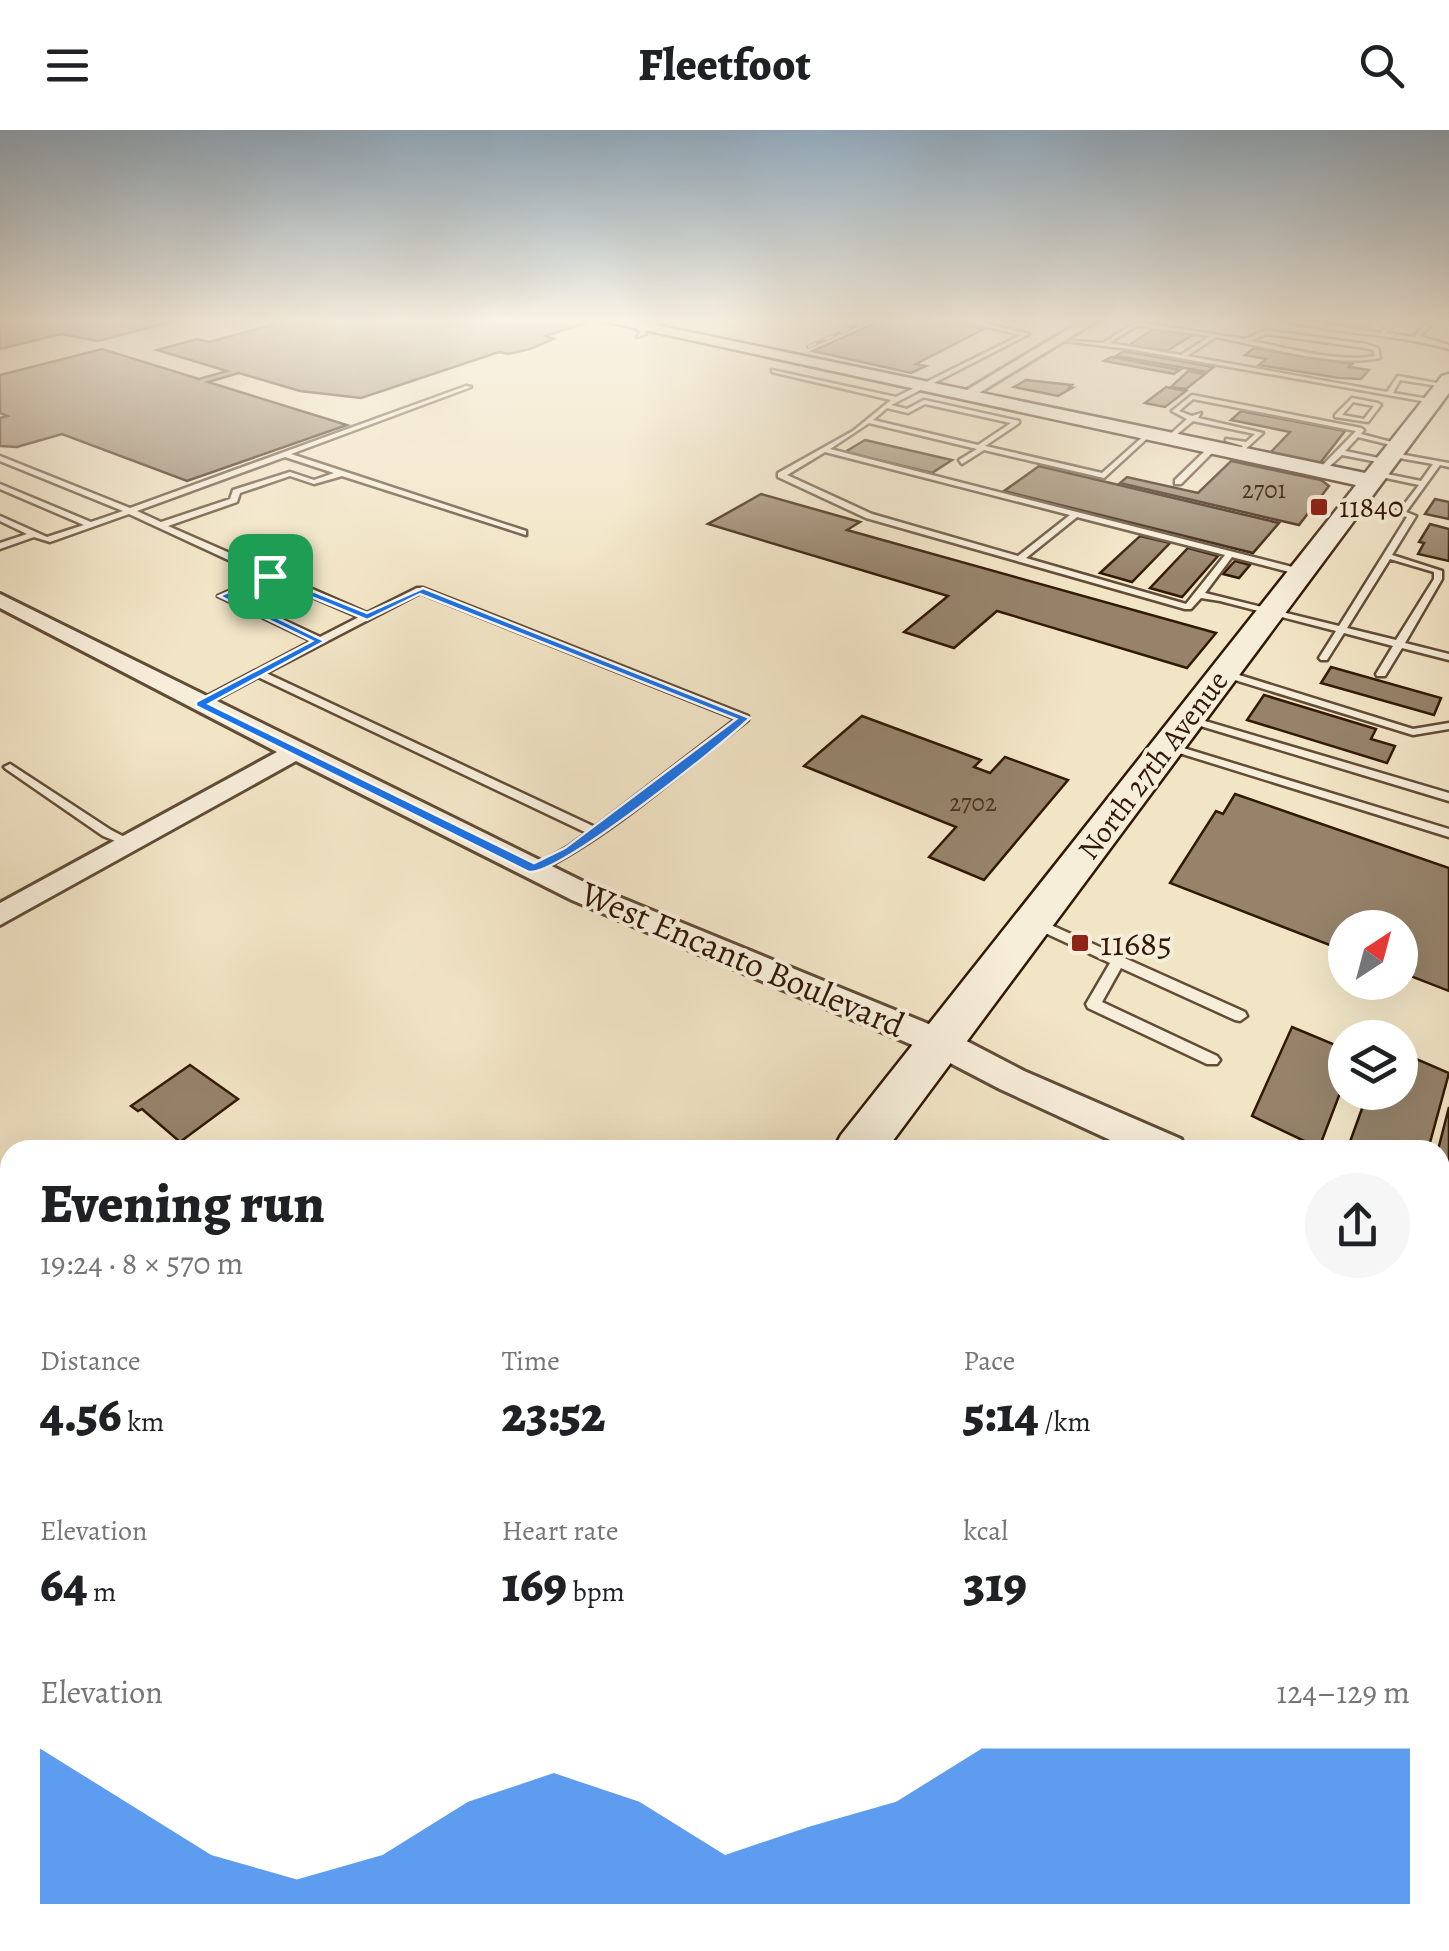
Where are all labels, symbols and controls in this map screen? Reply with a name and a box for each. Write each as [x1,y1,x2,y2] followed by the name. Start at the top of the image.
[638,34,811,96] text: Fleetfoot
[40,38,95,93] icon: menu
[1354,38,1409,93] icon: search
[1242,473,1286,507] house number: 2701
[1339,487,1404,527] place label: 11840
[1308,496,1330,518] marker: 11840
[228,534,313,619] pin
[243,549,298,604] icon: arrive
[1069,662,1237,868] street label: North 27th Avenue
[949,786,997,820] house number: 2702
[573,869,912,1049] street label: West Encanto Boulevard
[1328,910,1418,1000] north arrow
[1328,910,1418,1110] map controls
[1100,919,1172,967] place label: 11685
[1069,932,1091,954] marker: 11685
[1328,1020,1418,1110] button: layers
[40,1166,325,1241] text: Evening run
[1305,1173,1410,1278] button: share
[40,1241,243,1285] text: 19:24 · 8 × 570 m
[40,1342,140,1380] text: Distance
[502,1342,560,1380] text: Time
[963,1342,1015,1380] text: Pace
[40,1380,122,1448] text: 4.56
[502,1380,606,1448] text: 23:52
[963,1380,1039,1448] text: 5:14
[122,1403,164,1441] text: km
[1039,1403,1091,1441] text: /km
[40,1512,147,1550] text: Elevation
[502,1512,619,1550] text: Heart rate
[963,1512,1008,1550] text: kcal
[40,1550,87,1618] text: 64
[502,1550,567,1618] text: 169
[963,1550,1027,1618] text: 319
[87,1573,116,1611] text: m
[567,1573,625,1611] text: bpm
[40,1670,163,1714] text: Elevation
[1276,1670,1410,1714] text: 124–129 m

